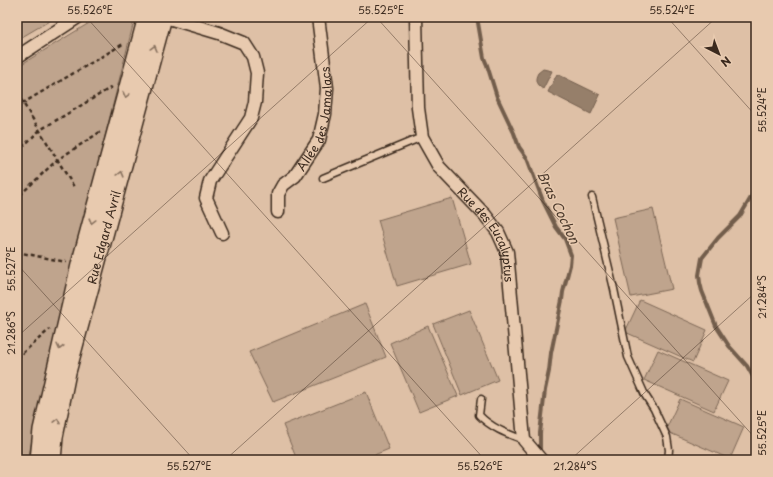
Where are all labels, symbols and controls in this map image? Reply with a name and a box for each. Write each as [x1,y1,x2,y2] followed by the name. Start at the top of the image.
[67,2,113,17] text: 55.526°E
[358,2,404,17] text: 55.525°E
[649,2,695,17] text: 55.524°E
[699,34,739,74] north arrow
[150,45,158,51] one-way arrow
[717,53,735,71] text: N
[292,65,336,174] street label: Allée des Jamalacs
[754,87,769,133] text: 55.524°E
[122,92,130,98] one-way arrow
[533,167,585,248] water label: Bras Cochon
[116,170,124,177] one-way arrow
[454,183,519,283] street label: Rue des Eucalyptus
[82,188,125,286] street label: Rue Edgard Avril
[88,217,96,224] one-way arrow
[3,246,18,292] text: 55.527°E
[754,275,769,319] text: 21.284°S
[3,311,18,355] text: 21.286°S
[57,344,65,350] one-way arrow
[754,410,769,456] text: 55.525°E
[52,418,61,425] one-way arrow
[166,458,212,473] text: 55.527°E
[457,458,503,473] text: 55.526°E
[553,458,597,473] text: 21.284°S

